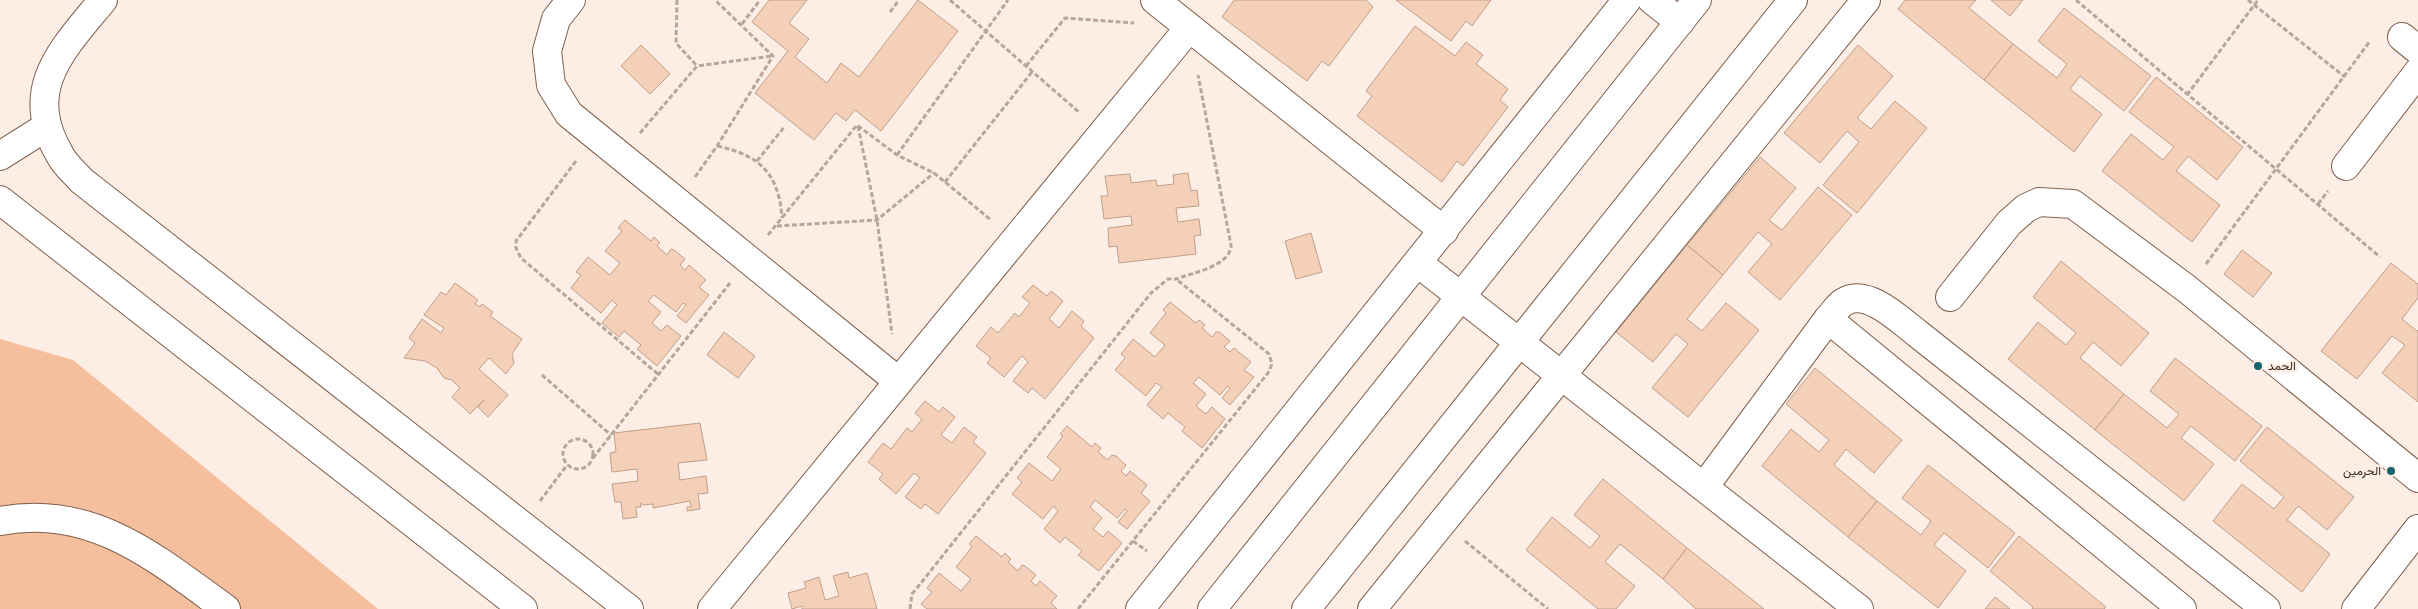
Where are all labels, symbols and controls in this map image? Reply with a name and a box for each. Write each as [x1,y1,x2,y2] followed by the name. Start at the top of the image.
[2268,358,2296,373] place label: الحمد
[2252,360,2264,372] marker: الحمد
[2343,463,2381,479] place label: الحرمين
[2385,465,2397,477] marker: الحرمين

